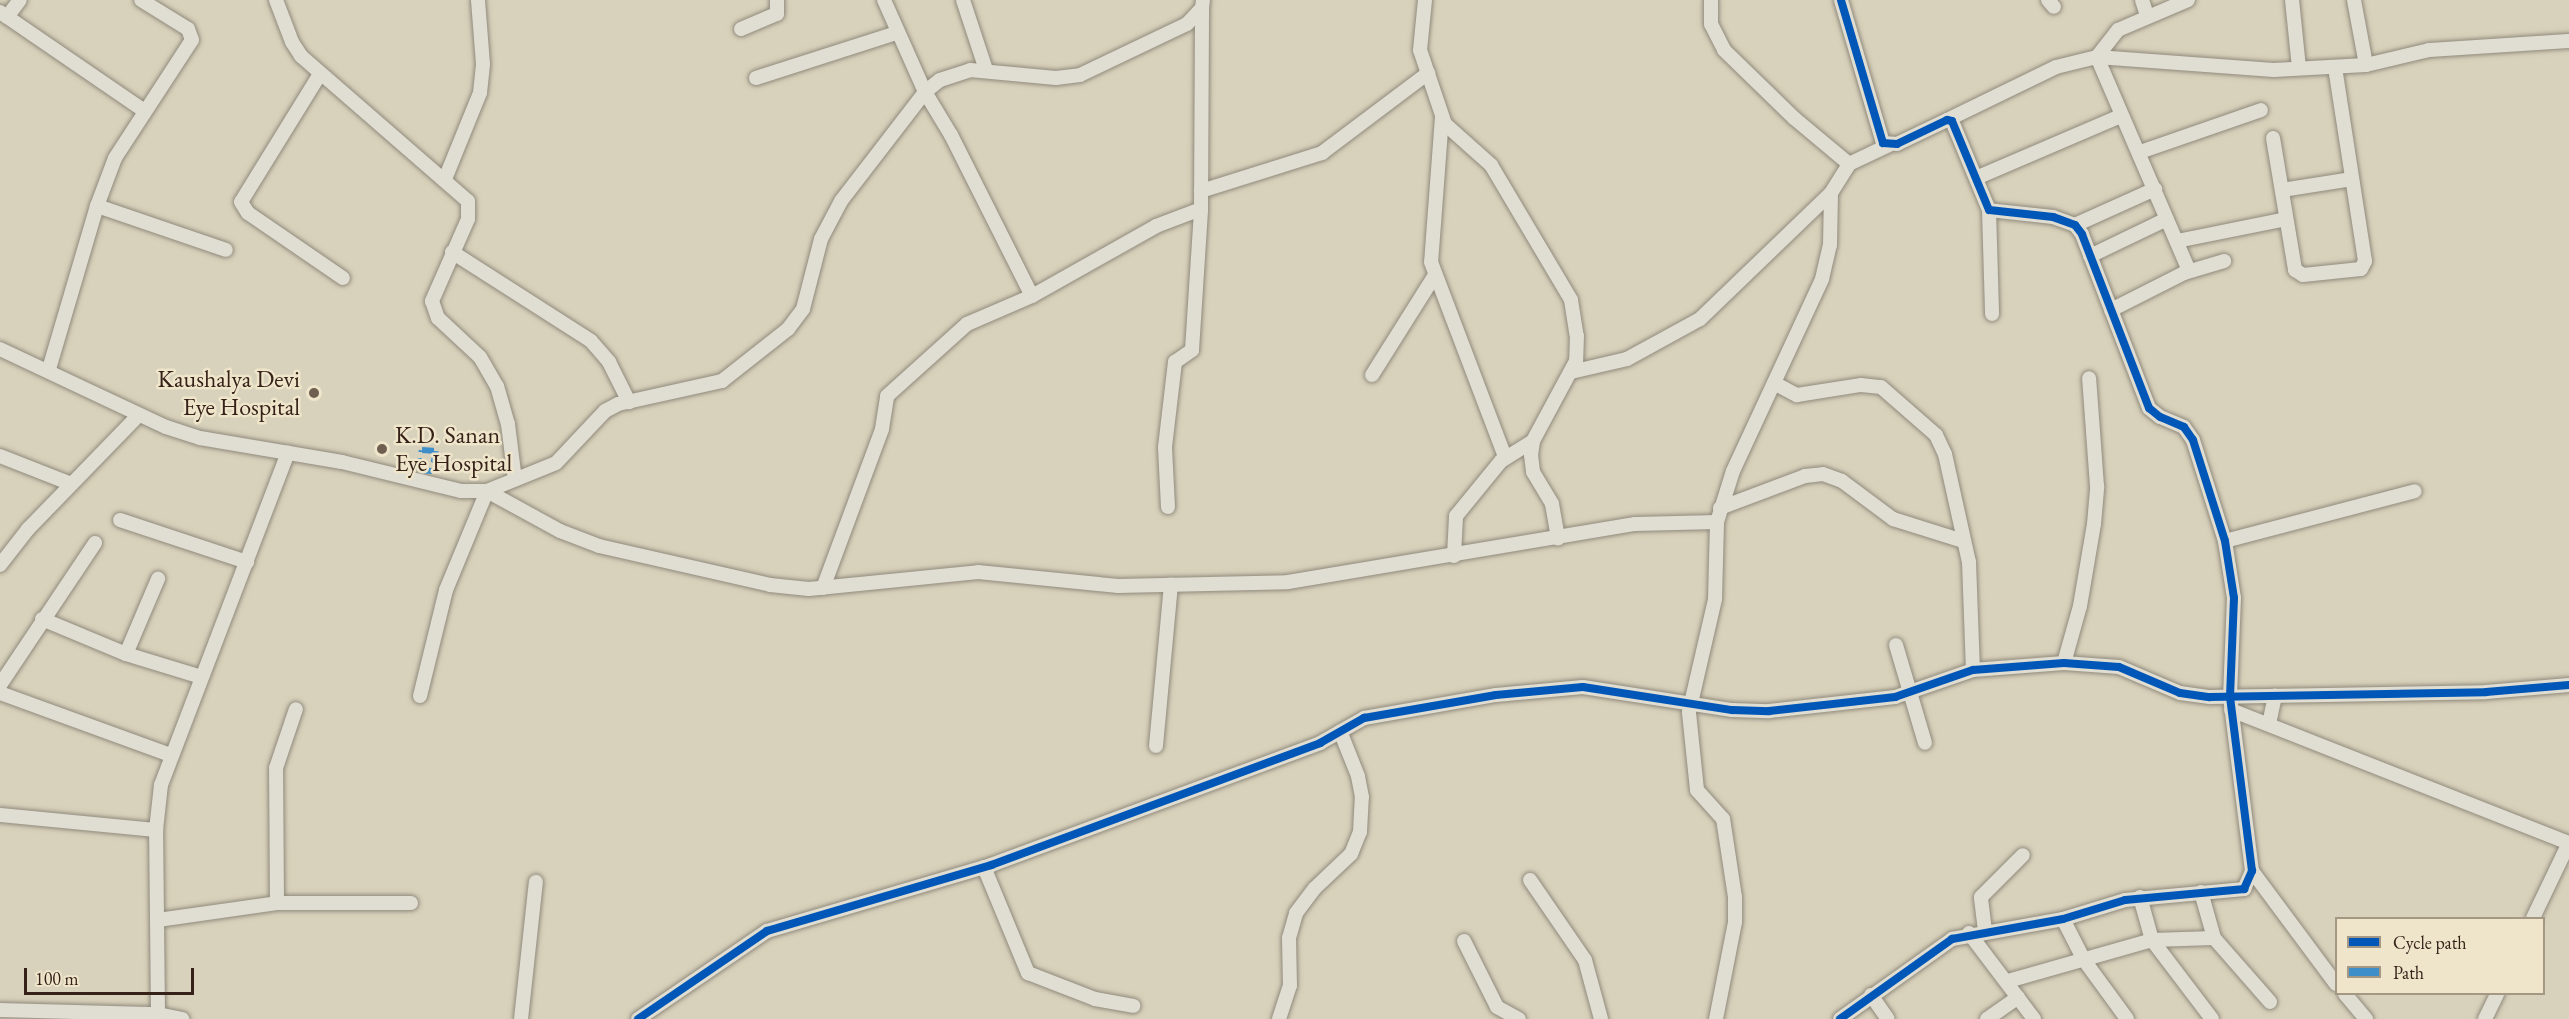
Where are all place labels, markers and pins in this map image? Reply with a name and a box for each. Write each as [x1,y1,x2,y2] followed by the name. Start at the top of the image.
[158,365,300,421] place label: Kaushalya Devi Eye Hospital
[305,384,323,402] marker: Kaushalya Devi Eye Hospital
[395,421,512,477] place label: K.D. Sanan Eye Hospital
[373,440,391,458] marker: K.D. Sanan Eye Hospital

